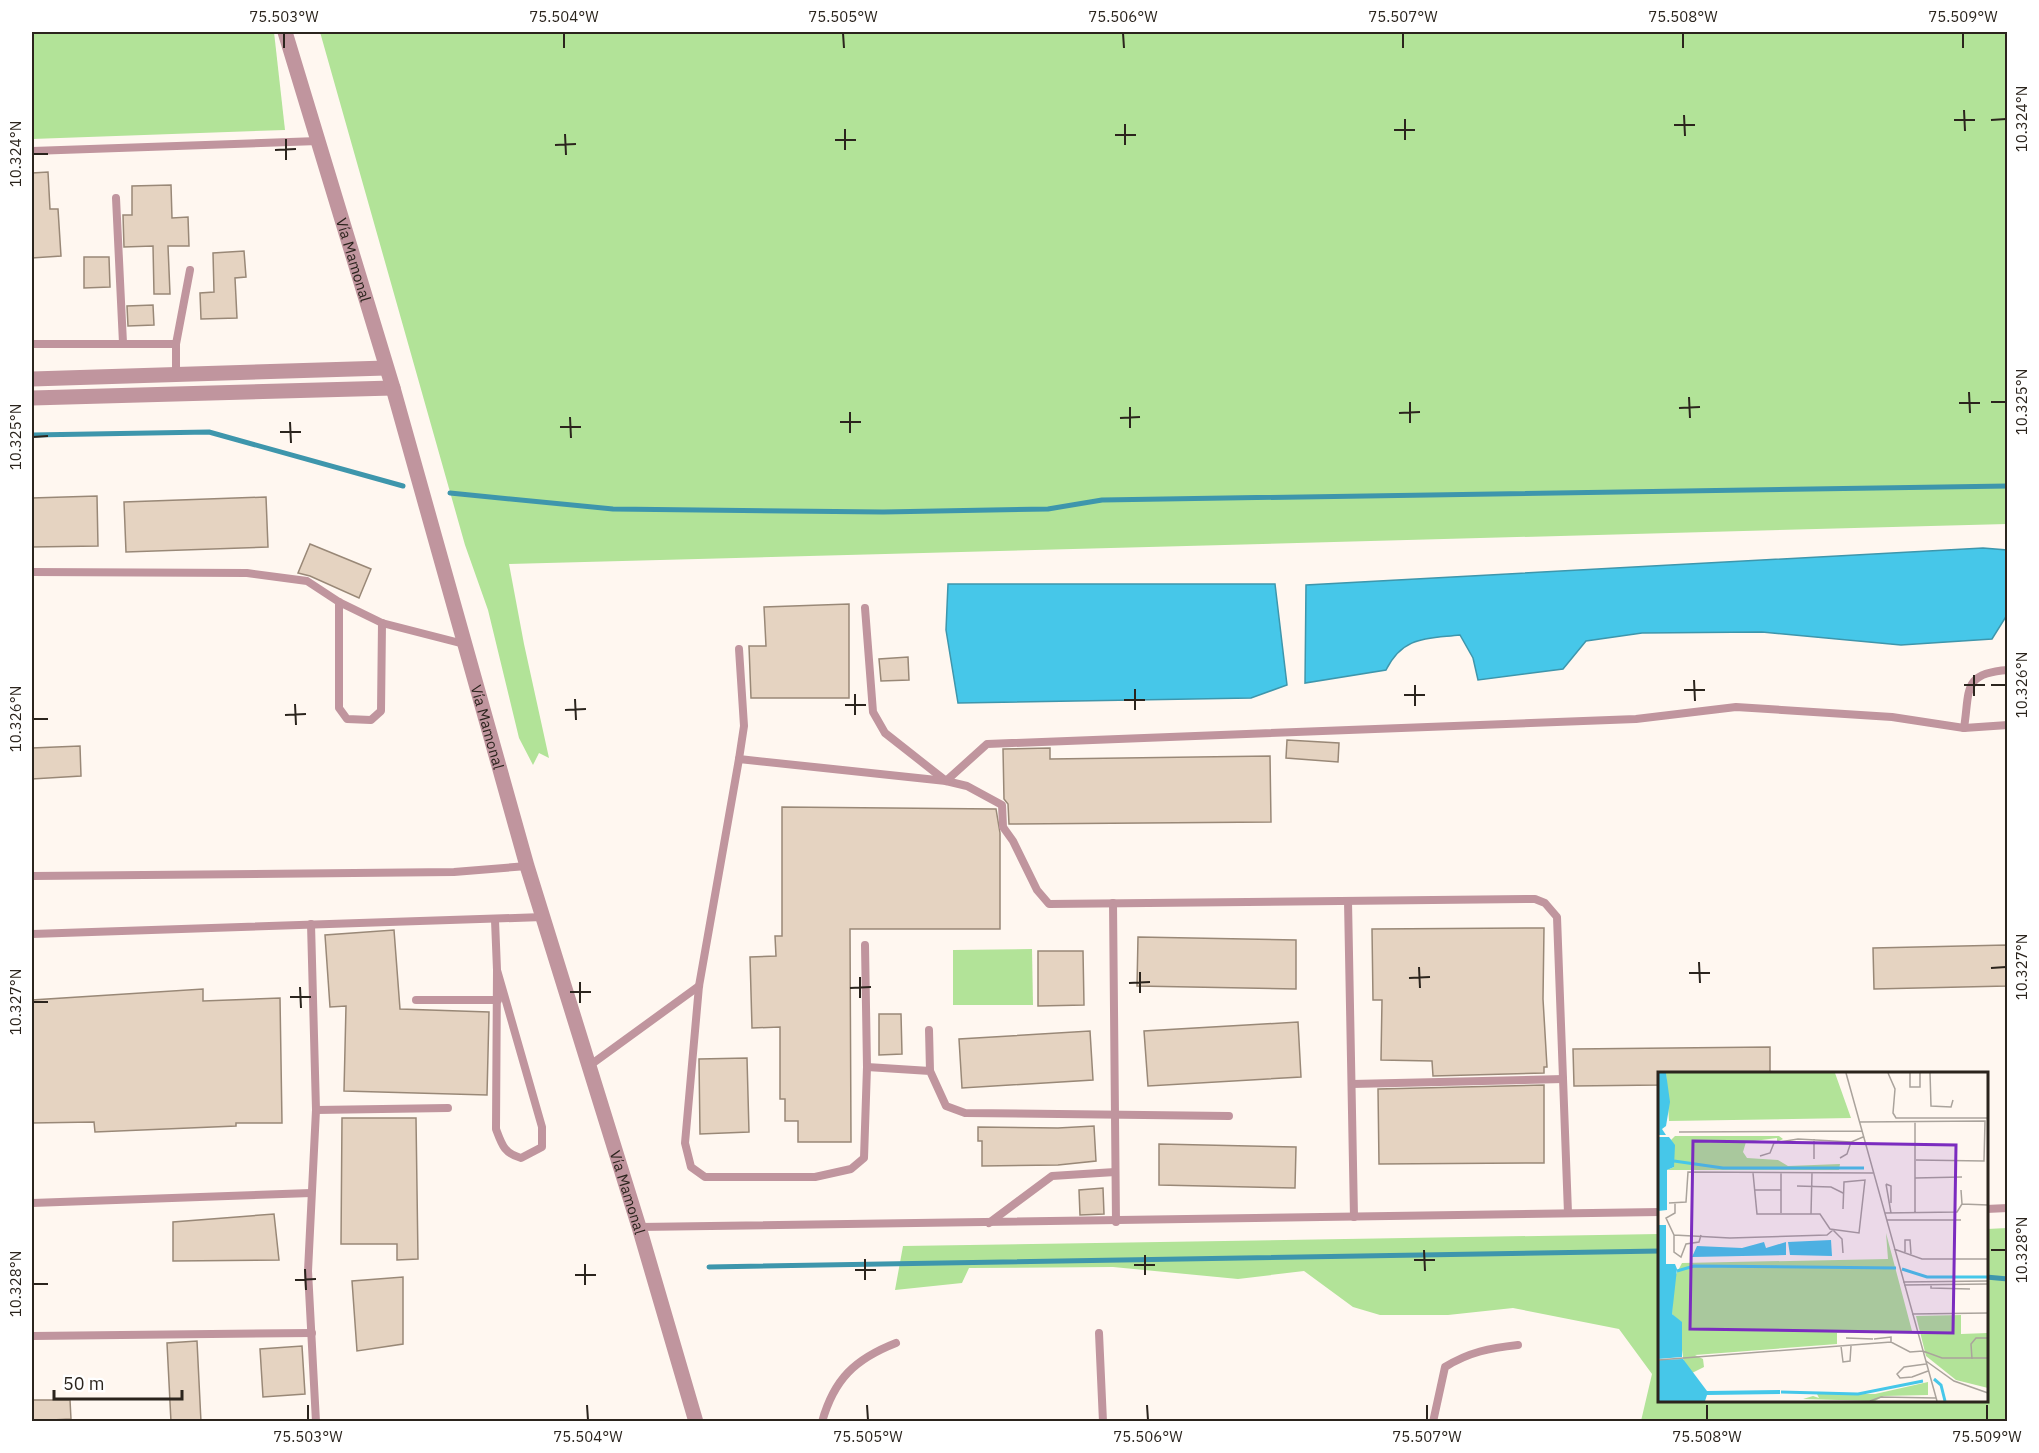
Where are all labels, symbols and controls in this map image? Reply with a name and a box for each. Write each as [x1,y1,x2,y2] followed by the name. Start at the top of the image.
[249,7,319,26] text: 75.503°W
[529,7,599,26] text: 75.504°W
[808,7,878,26] text: 75.505°W
[1088,7,1158,26] text: 75.506°W
[1368,7,1438,26] text: 75.507°W
[1648,7,1718,26] text: 75.508°W
[1928,7,1998,26] text: 75.509°W
[2012,86,2031,152] text: 10.324°N
[6,121,25,187] text: 10.324°N
[332,215,376,304] street label: Vía Mamonal
[2012,369,2031,435] text: 10.325°N
[6,404,25,470] text: 10.325°N
[2012,652,2031,718] text: 10.326°N
[467,683,509,771] street label: Vía Mamonal
[6,686,25,752] text: 10.326°N
[2012,934,2031,1000] text: 10.327°N
[6,969,25,1035] text: 10.327°N
[1658,1072,1988,1402] inset map
[606,1148,650,1236] street label: Vía Mamonal
[2012,1217,2031,1283] text: 10.328°N
[6,1251,25,1317] text: 10.328°N
[54,1363,182,1401] scale bar
[63,1372,105,1395] text: 50 m
[273,1427,343,1446] text: 75.503°W
[553,1427,623,1446] text: 75.504°W
[833,1427,903,1446] text: 75.505°W
[1113,1427,1183,1446] text: 75.506°W
[1392,1427,1462,1446] text: 75.507°W
[1672,1427,1742,1446] text: 75.508°W
[1952,1427,2022,1446] text: 75.509°W

